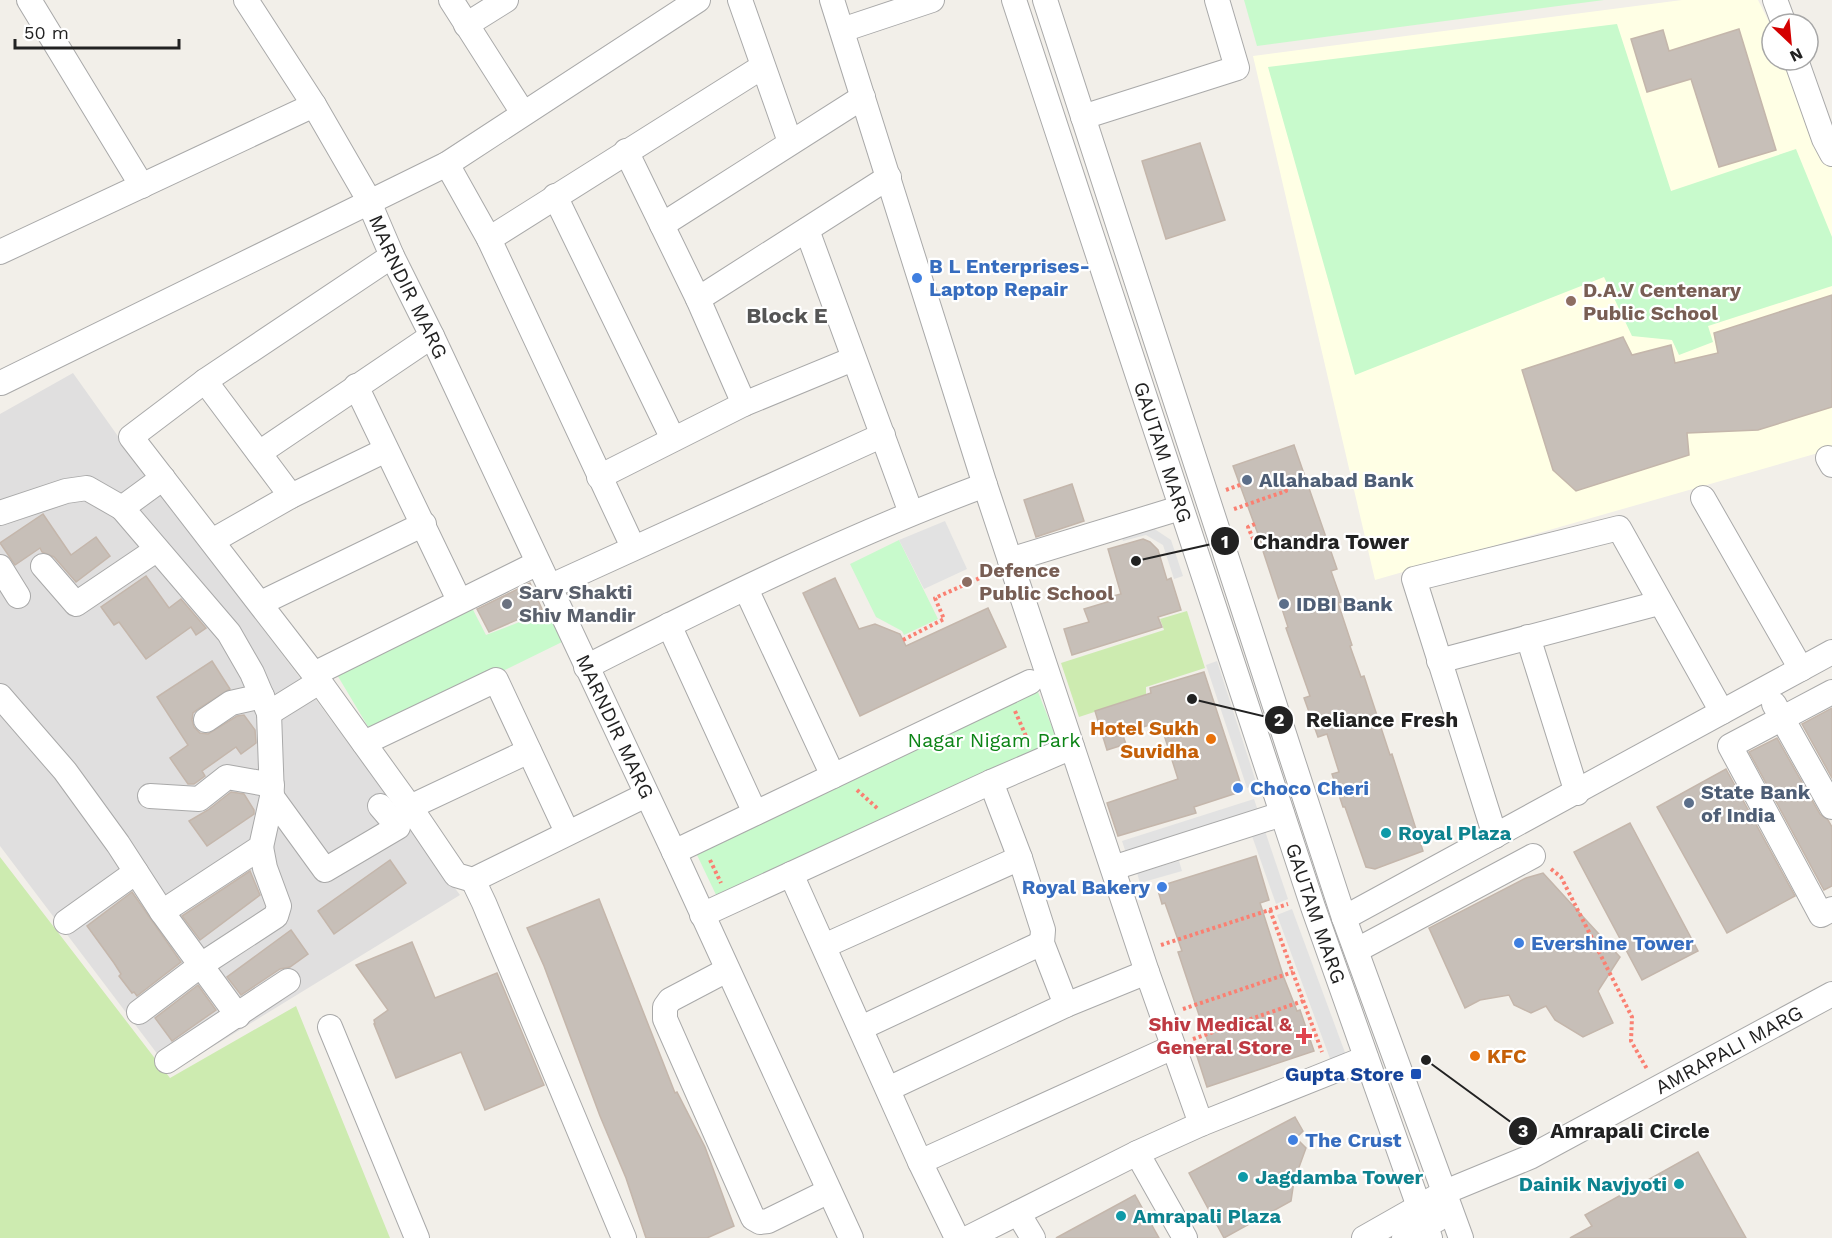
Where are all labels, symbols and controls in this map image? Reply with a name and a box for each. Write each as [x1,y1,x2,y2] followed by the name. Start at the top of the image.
[15,12,178,50] scale bar
[1760,12,1820,72] north arrow
[24,22,69,43] text: 50 m
[1787,44,1806,66] text: N
[364,211,453,362] street label: MARNDIR MARG
[929,254,1090,301] place label: B L Enterprises- Laptop Repair
[910,271,924,285] marker: B L Enterprises- Laptop Repair
[1583,278,1742,325] place label: D.A.V Centenary Public School
[1564,294,1578,308] marker: D.A.V Centenary Public School
[746,303,828,328] district label: Block E
[1129,379,1197,526] street label: GAUTAM MARG
[1259,468,1414,492] place label: Allahabad Bank
[1240,473,1254,487] marker: Allahabad Bank
[1210,522,1421,561] callout: Chandra Tower
[1253,529,1409,554] text: Chandra Tower
[1221,531,1229,552] text: 1
[979,558,1114,605] place label: Defence Public School
[960,575,974,589] marker: Defence Public School
[519,580,636,627] place label: Sarv Shakti Shiv Mandir
[1296,592,1393,616] place label: IDBI Bank
[500,597,514,611] marker: Sarv Shakti Shiv Mandir
[1277,597,1291,611] marker: IDBI Bank
[571,650,659,802] street label: MARNDIR MARG
[1264,700,1471,739] callout: Reliance Fresh
[1306,707,1458,732] text: Reliance Fresh
[1274,709,1284,730] text: 2
[1090,716,1199,763] place label: Hotel Sukh Suvidha
[907,728,1081,752] park label: Nagar Nigam Park
[1204,732,1218,746] marker: Hotel Sukh Suvidha
[1250,776,1369,800] place label: Choco Cheri
[1701,780,1811,827] place label: State Bank of India
[1231,781,1245,795] marker: Choco Cheri
[1682,796,1696,810] marker: State Bank of India
[1398,821,1512,845] place label: Royal Plaza
[1379,826,1393,840] marker: Royal Plaza
[1281,840,1351,987] street label: GAUTAM MARG
[1022,875,1151,899] place label: Royal Bakery
[1155,880,1169,894] marker: Royal Bakery
[1531,931,1694,955] place label: Evershine Tower
[1512,936,1526,950] marker: Evershine Tower
[1651,1000,1807,1099] street label: AMRAPALI MARG
[1148,1012,1292,1059] place label: Shiv Medical & General Store
[1297,1029,1311,1043] marker: Shiv Medical & General Store
[1487,1044,1527,1068] place label: KFC
[1468,1049,1482,1063] marker: KFC
[1285,1062,1404,1086] place label: Gupta Store
[1409,1067,1423,1081] marker: Gupta Store
[1508,1112,1722,1151] callout: Amrapali Circle
[1550,1118,1710,1143] text: Amrapali Circle
[1518,1120,1528,1141] text: 3
[1305,1128,1402,1152] place label: The Crust
[1286,1133,1300,1147] marker: The Crust
[1255,1165,1424,1189] place label: Jagdamba Tower
[1236,1170,1250,1184] marker: Jagdamba Tower
[1519,1172,1667,1196] place label: Dainik Navjyoti
[1672,1177,1686,1191] marker: Dainik Navjyoti
[1133,1204,1281,1228] place label: Amrapali Plaza
[1114,1209,1128,1223] marker: Amrapali Plaza

